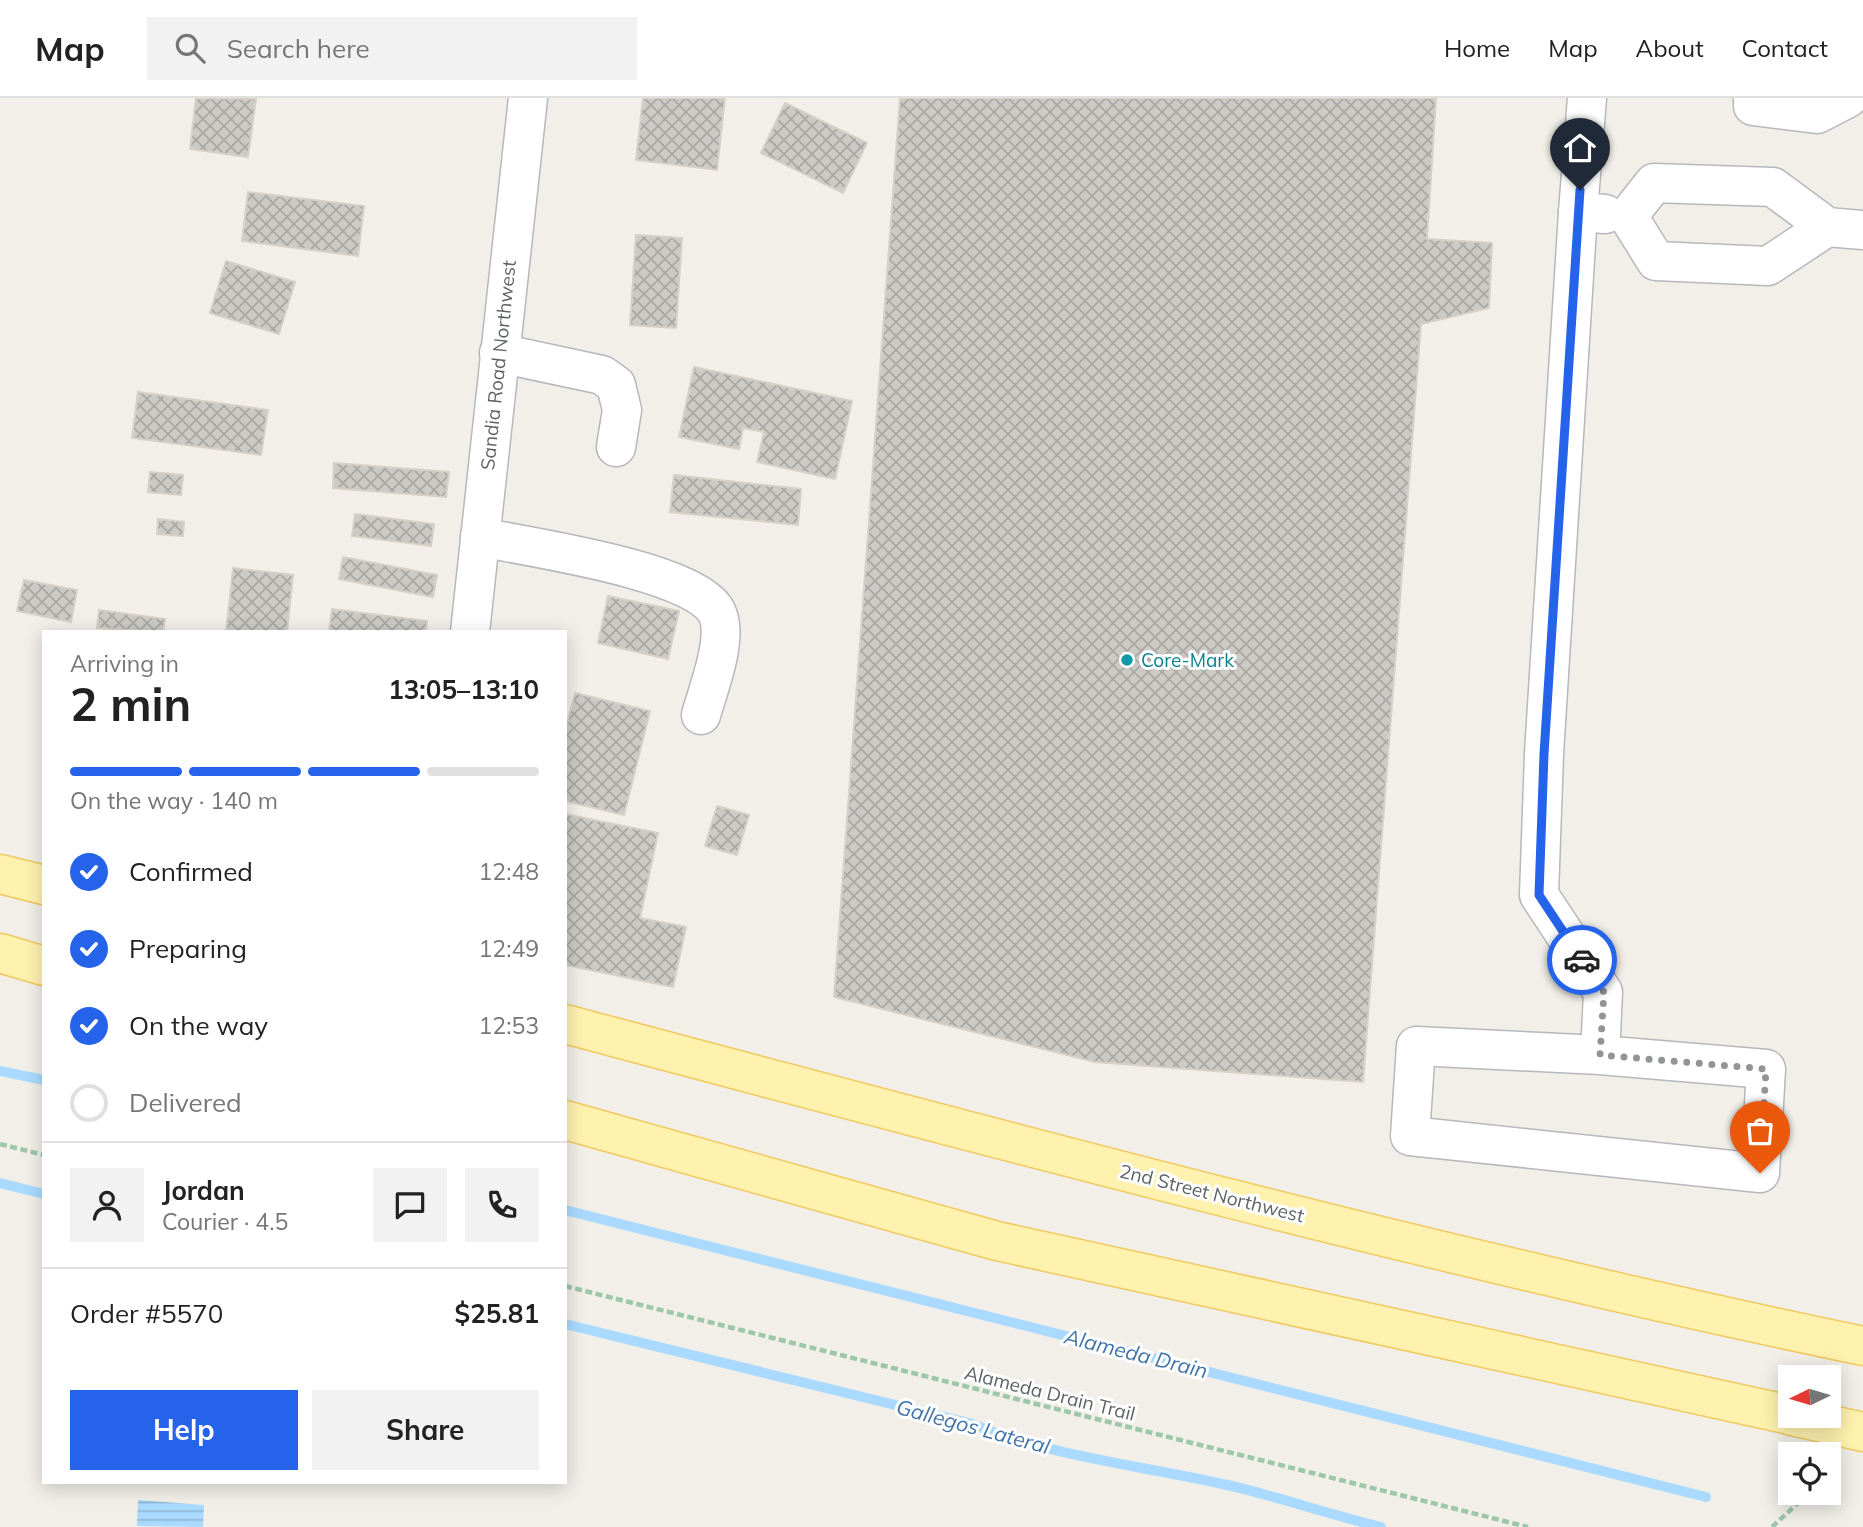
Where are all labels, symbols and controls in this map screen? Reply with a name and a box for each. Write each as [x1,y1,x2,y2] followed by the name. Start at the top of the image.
[147,17,637,80] search box
[35,28,105,69] text: Map
[171,29,209,67] icon: search
[227,32,370,65] text: Search here
[1444,33,1510,63] text: Home
[1548,33,1598,63] text: Map
[1636,33,1704,63] text: About
[1742,33,1828,63] text: Contact
[1550,118,1610,190] pin
[1561,129,1599,167] icon: home
[475,258,521,471] street label: Sandia Road Northwest
[1141,648,1234,672] place label: Core-Mark
[70,649,179,678] text: Arriving in
[1119,652,1135,668] marker: Core-Mark
[388,673,539,706] text: 13:05–13:10
[70,675,191,733] text: 2 min
[70,786,278,815] text: On the way · 140 m
[70,853,108,891] icon: check
[129,855,253,888] text: Confirmed
[479,857,539,886] text: 12:48
[1547,925,1617,995] courier
[70,930,108,968] icon: check
[129,932,247,965] text: Preparing
[479,934,539,963] text: 12:49
[1563,941,1601,979] icon: car
[70,1007,108,1045] icon: check
[129,1009,268,1042] text: On the way
[479,1011,539,1040] text: 12:53
[129,1086,242,1119] text: Delivered
[1730,1101,1790,1173] pin
[1741,1112,1779,1150] icon: bag
[1117,1158,1307,1228] street label: 2nd Street Northwest
[70,1168,144,1242] button: person
[373,1168,447,1242] button: chat
[465,1168,539,1242] button: phone
[162,1174,245,1207] text: Jordan
[162,1207,288,1236] text: Courier · 4.5
[70,1297,223,1330] text: Order #5570
[455,1297,539,1330] text: $25.81
[1061,1322,1211,1383] water label: Alameda Drain
[962,1360,1138,1426] street label: Alameda Drain Trail
[1778,1365,1841,1428] north arrow
[1778,1365,1841,1505] map controls
[70,1390,298,1470] button: Help
[312,1390,539,1470] button: Share
[894,1393,1053,1459] water label: Gallegos Lateral
[1778,1442,1841,1505] button: locate

